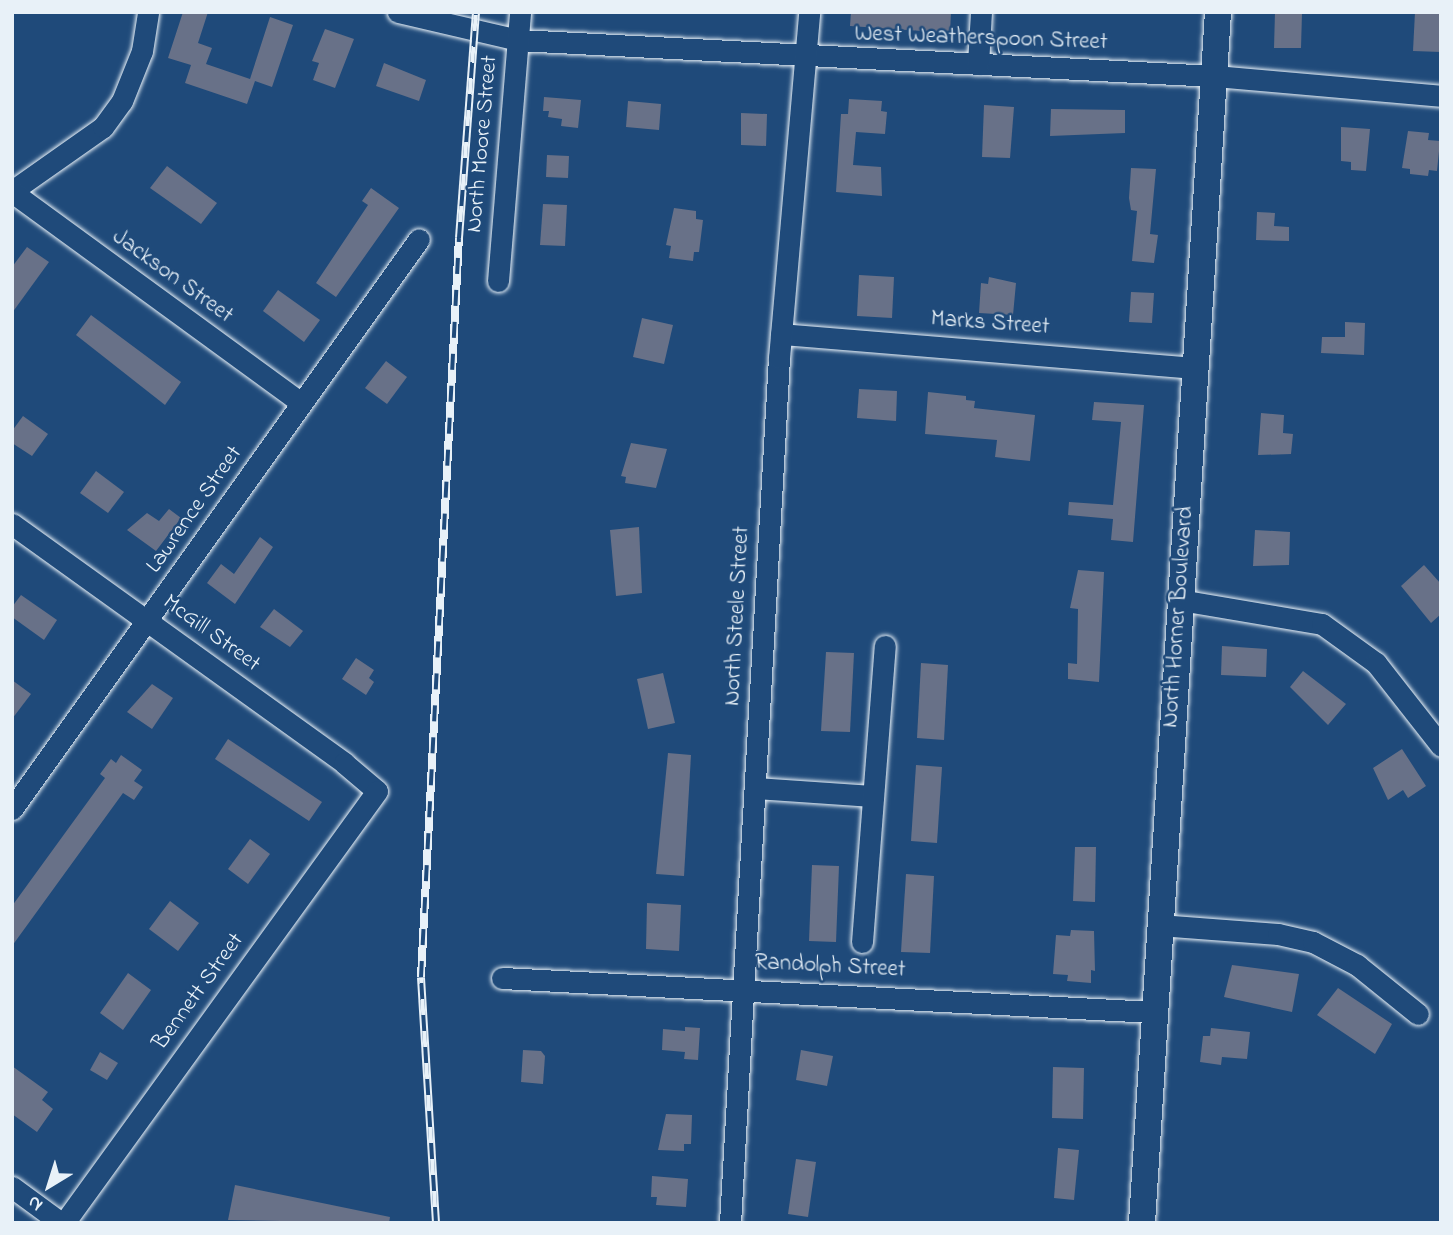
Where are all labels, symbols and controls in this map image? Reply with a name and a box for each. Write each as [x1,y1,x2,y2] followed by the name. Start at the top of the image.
[854,21,1108,57] street label: West Weatherspoon Street
[461,54,505,234] street label: North Moore Street
[106,224,238,330] street label: Jackson Street
[930,306,1050,342] street label: Marks Street
[141,441,249,579] street label: Lawrence Street
[1157,505,1201,729] street label: North Horner Boulevard
[720,525,756,707] street label: North Steele Street
[157,589,265,679] street label: McGill Street
[147,928,251,1056] street label: Bennett Street
[754,949,906,985] street label: Randolph Street
[14,1151,84,1221] north arrow
[22,1188,49,1218] text: N

